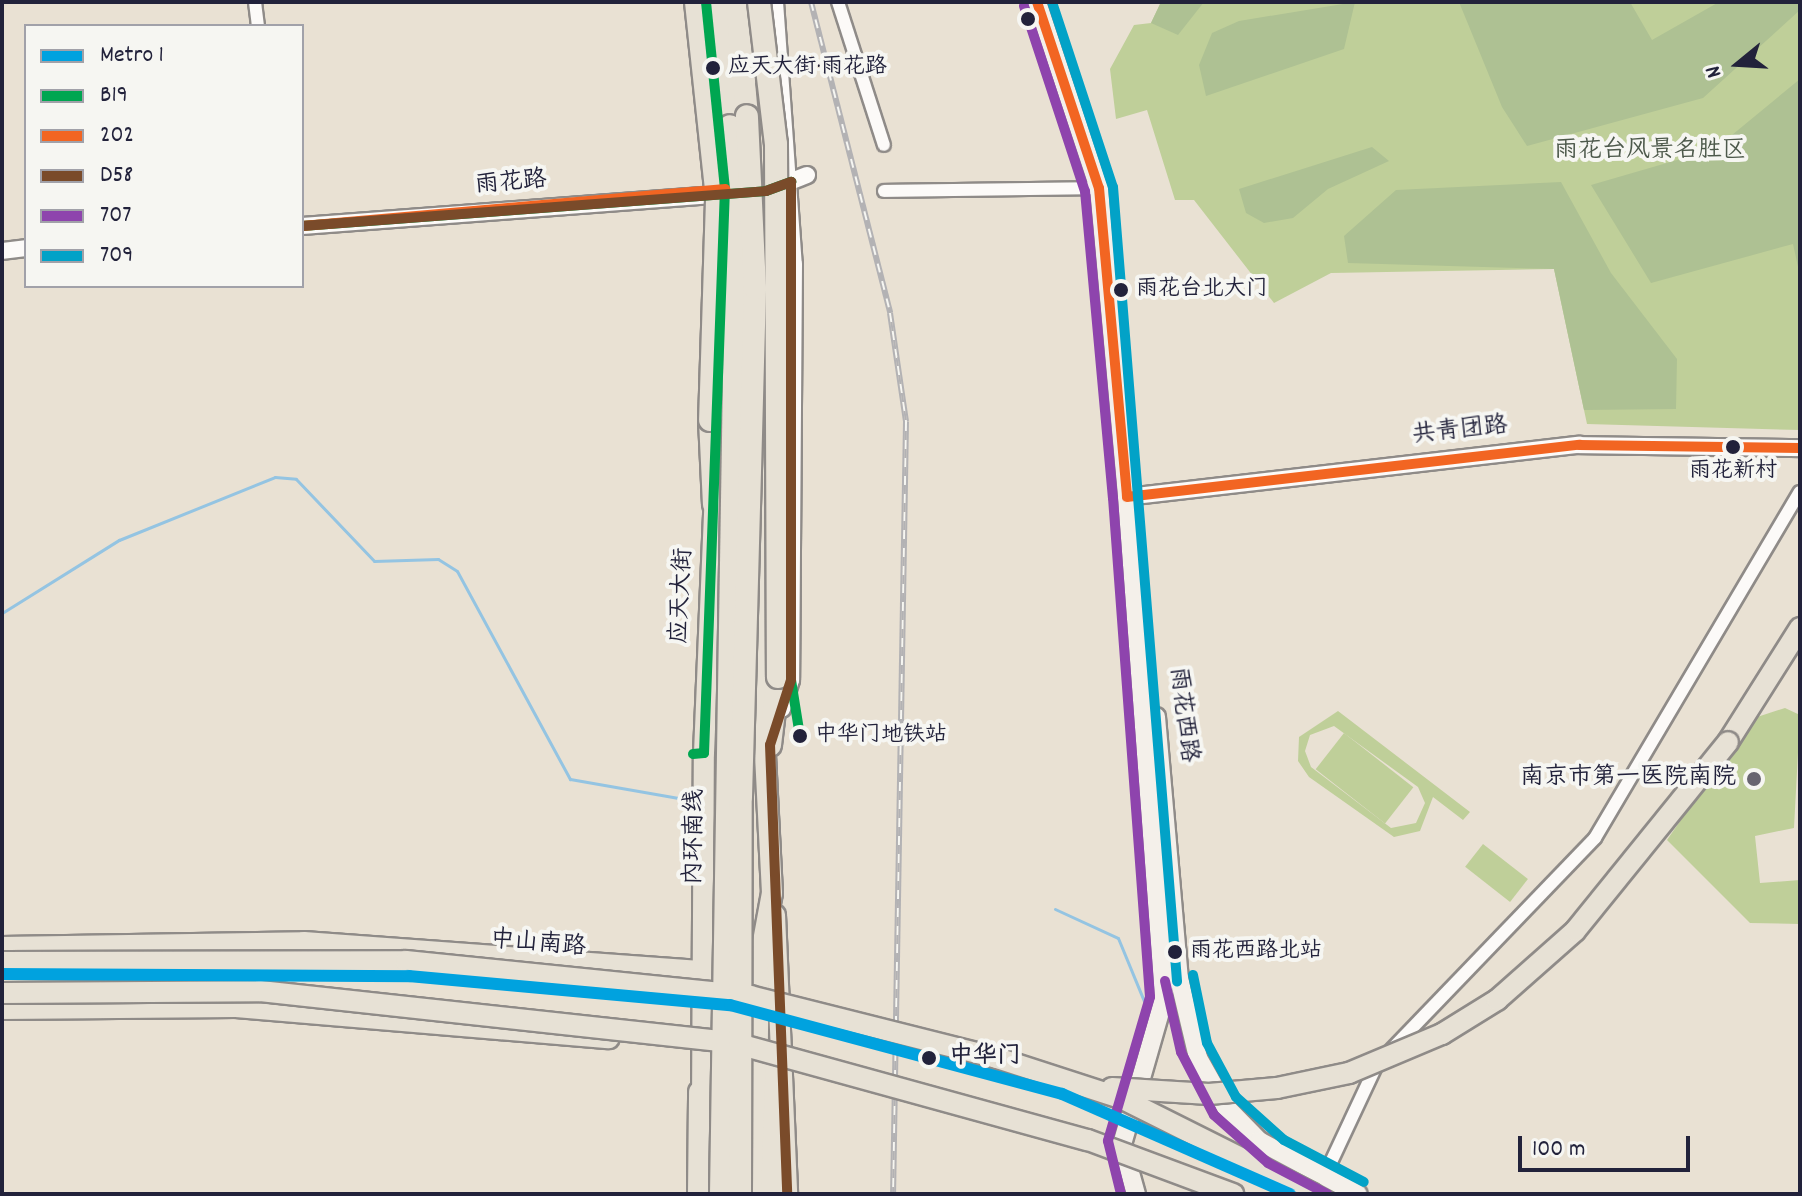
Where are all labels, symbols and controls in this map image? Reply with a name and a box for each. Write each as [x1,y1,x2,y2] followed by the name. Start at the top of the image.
[1020,11,1036,27] unlabelled marker
[24,24,304,288] legend
[1698,24,1778,104] north arrow
[100,39,164,73] text: Metro 1
[728,55,887,81] place label: 应天大街·雨花路
[705,60,721,76] marker: 应天大街·雨花路
[1698,62,1731,82] text: N
[100,79,128,113] text: B19
[100,119,134,153] text: 202
[1554,138,1746,166] park label: 雨花台风景名胜区
[100,159,133,193] text: D58
[474,167,548,201] street label: 雨花路
[100,199,131,233] text: 707
[100,239,133,273] text: 709
[1136,277,1268,303] place label: 雨花台北大门
[1113,282,1129,298] marker: 雨花台北大门
[1411,413,1509,451] street label: 共青团路
[1725,439,1741,455] marker: 雨花新村
[1689,459,1777,485] place label: 雨花新村
[666,547,700,645] street label: 应天大街
[1162,666,1202,764] street label: 雨花西路
[815,723,947,749] place label: 中华门地铁站
[792,728,808,744] marker: 中华门地铁站
[1520,765,1736,793] place label: 南京市第一医院南院
[1743,768,1765,790] marker: 南京市第一医院南院
[681,789,711,885] street label: 内环南线
[489,926,587,964] street label: 中山南路
[1190,939,1322,965] place label: 雨花西路北站
[1167,944,1183,960] marker: 雨花西路北站
[949,1044,1021,1072] place label: 中华门
[916,1045,942,1071] marker: 中华门
[1522,1120,1694,1170] scale bar
[1532,1133,1585,1167] text: 100 m

